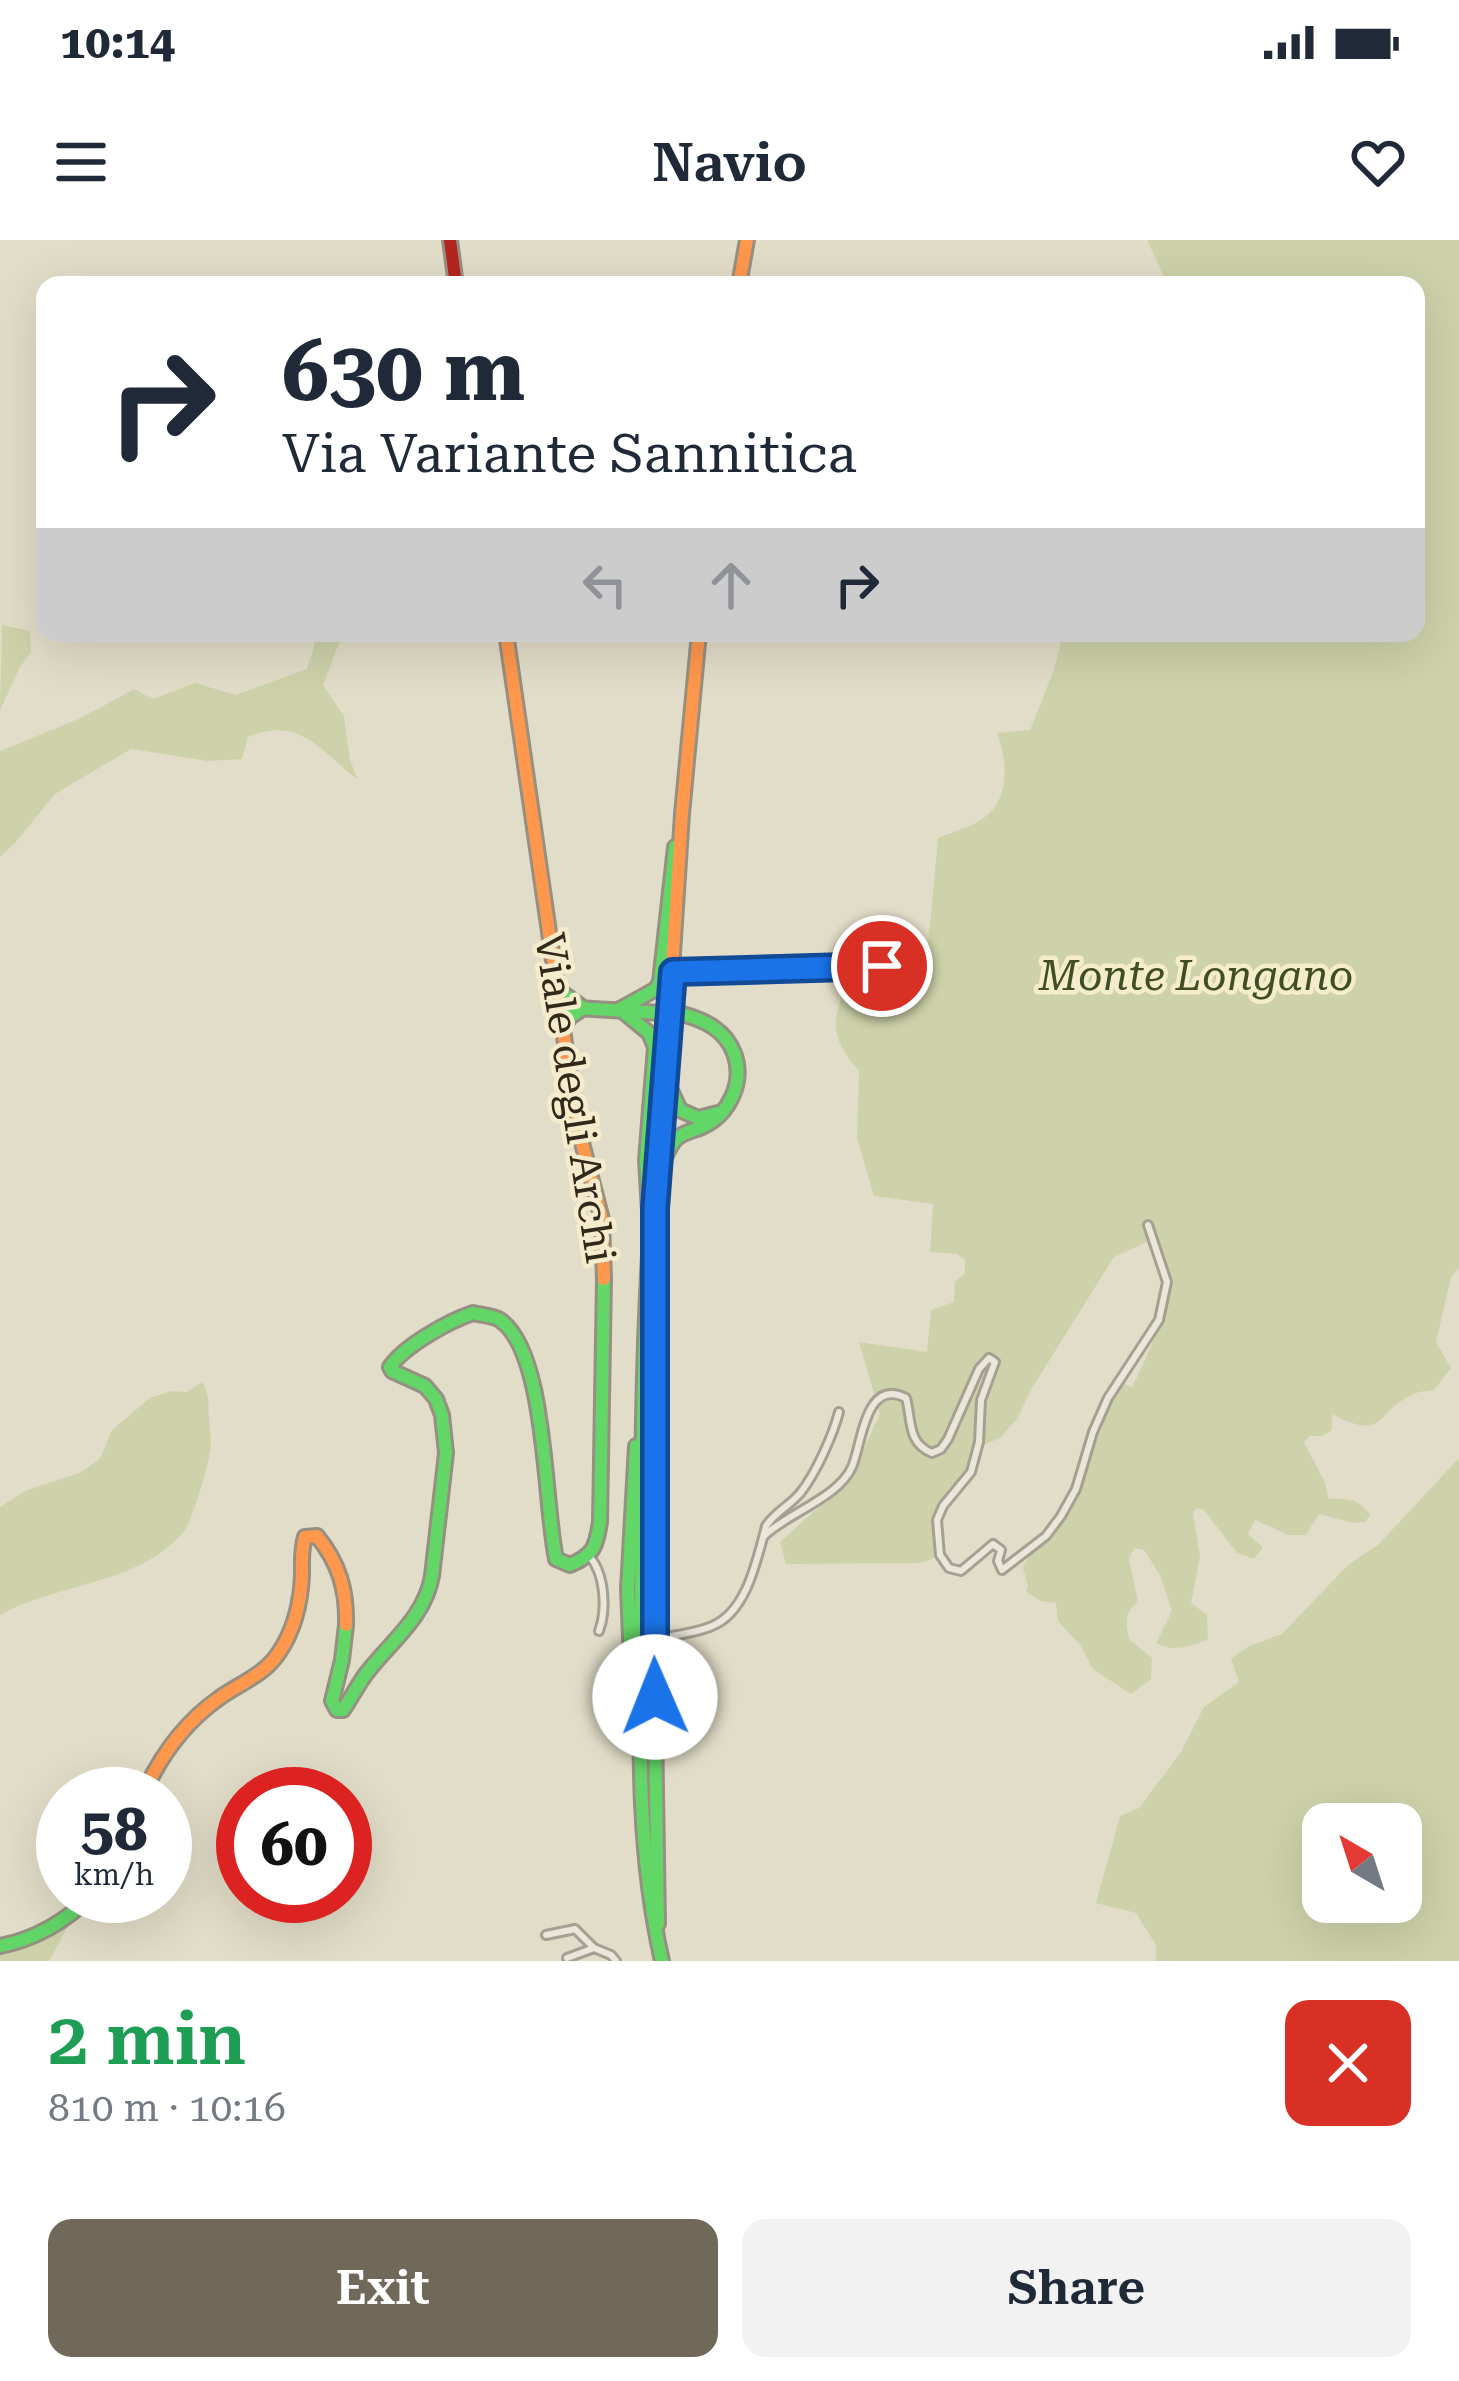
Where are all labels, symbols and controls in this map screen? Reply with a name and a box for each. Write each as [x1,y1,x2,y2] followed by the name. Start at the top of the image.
[60,16,175,69] text: 10:14
[48,129,114,195] icon: menu
[1345,129,1411,195] icon: heart
[652,131,807,194] text: Navio
[282,322,525,420] text: 630 m
[84,324,240,480] icon: right
[282,422,857,485] text: Via Variante Sannitica
[572,552,638,618] icon: left
[698,552,764,618] icon: ahead
[824,552,890,618] icon: right
[831,915,933,1017] pin
[525,930,625,1266] street label: Viale degli Archi
[849,933,915,999] icon: arrive
[1038,951,1353,1000] park label: Monte Longano
[592,1634,718,1760] position arrow
[216,1767,372,1923] speed limit sign: 60
[80,1794,148,1865] text: 58
[1302,1803,1422,1923] north arrow
[1302,1803,1422,1923] map controls
[74,1857,154,1892] text: km/h
[48,1997,246,2082] text: 2 min
[1285,2000,1411,2126] button: close
[48,2085,286,2131] text: 810 m · 10:16
[48,2219,718,2357] button: Exit
[742,2219,1411,2357] button: Share

